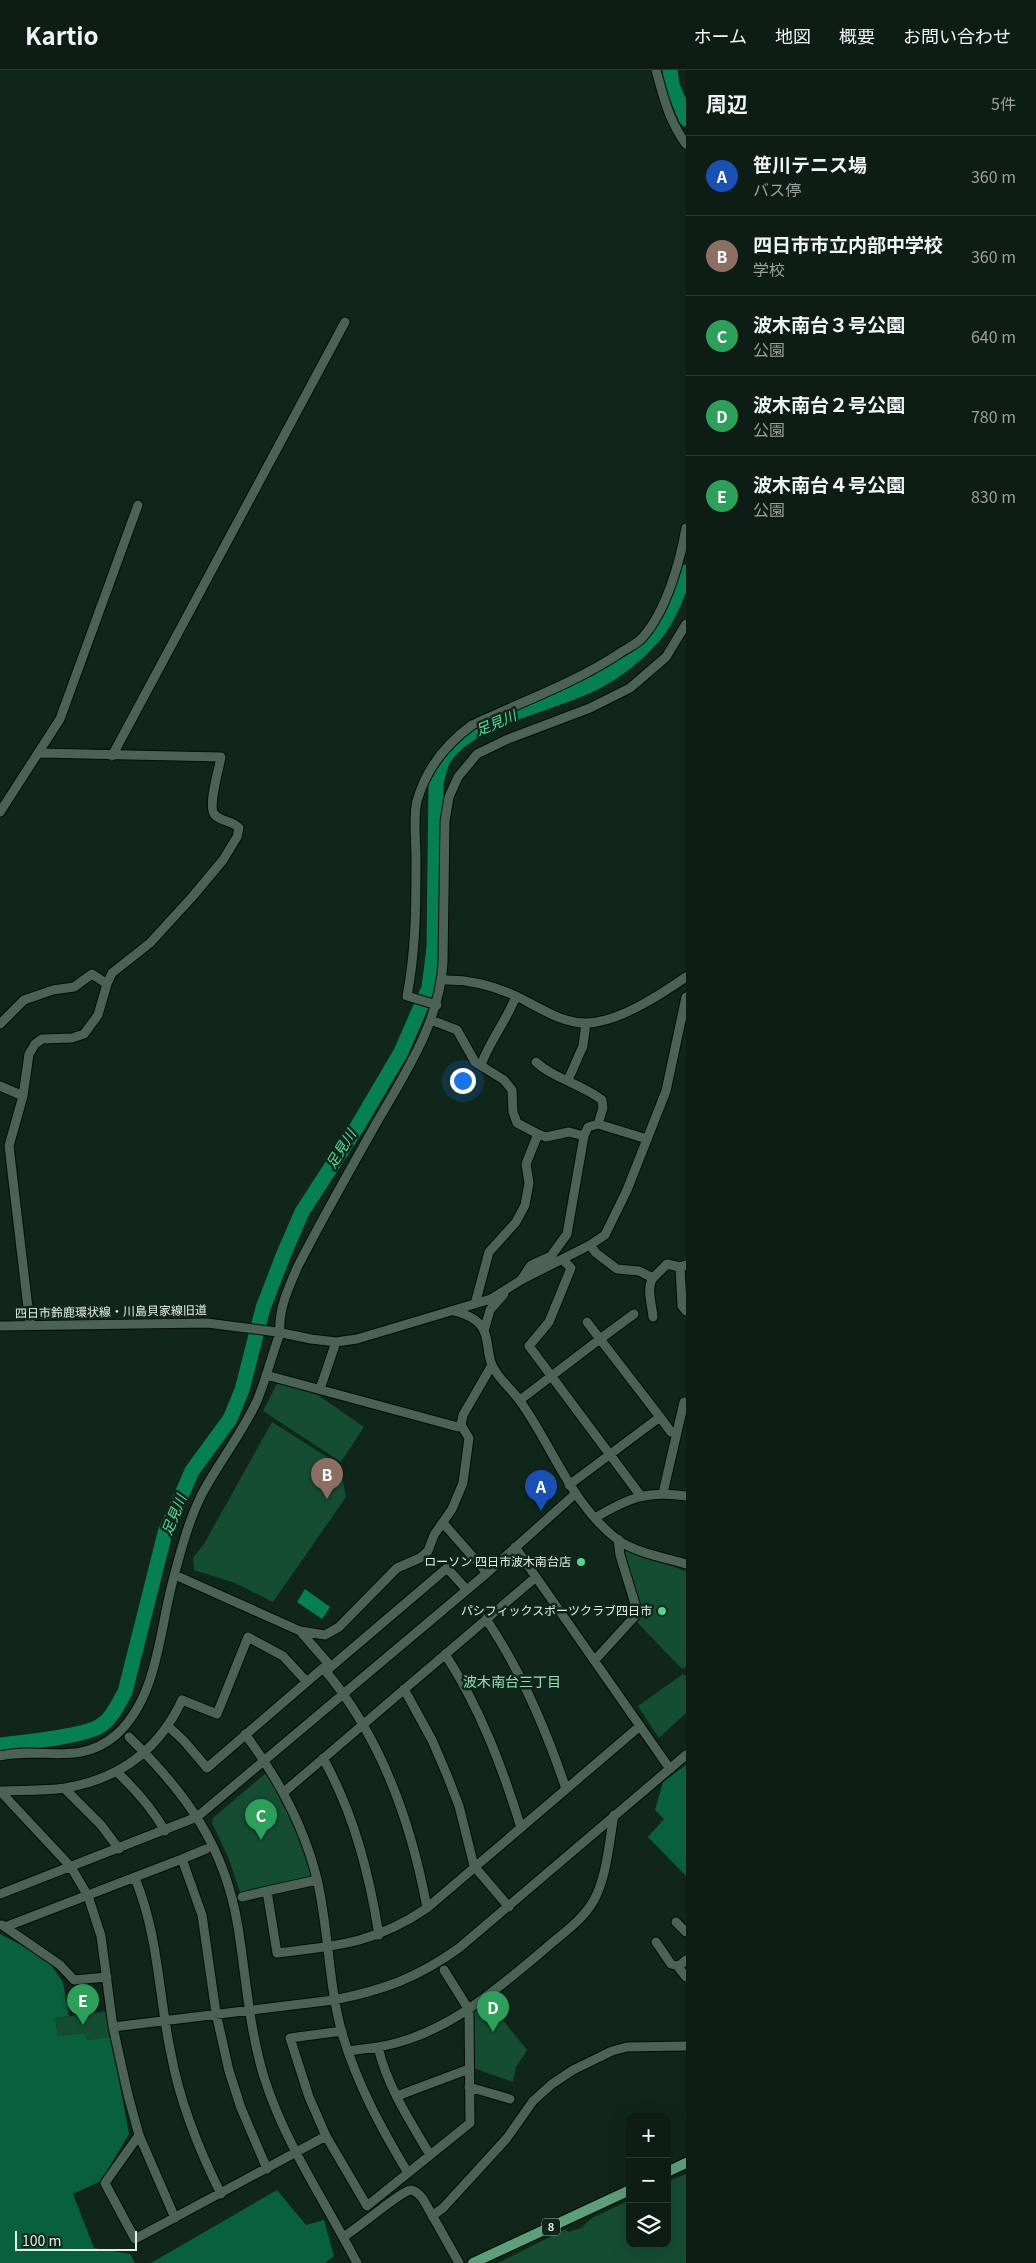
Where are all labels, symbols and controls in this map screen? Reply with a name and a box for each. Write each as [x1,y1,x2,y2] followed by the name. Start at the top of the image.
[25,17,99,52] text: Kartio
[694,22,747,48] text: ホーム
[775,22,811,48] text: 地図
[839,22,875,48] text: 概要
[903,22,1011,48] text: お問い合わせ
[706,88,748,118] text: 周辺
[991,91,1016,115] text: 5件
[753,150,867,177] text: 笹川テニス場
[717,164,727,188] text: A
[971,164,1016,188] text: 360 m
[753,177,801,201] text: バス停
[753,230,943,257] text: 四日市市立内部中学校
[717,244,727,268] text: B
[971,244,1016,268] text: 360 m
[753,257,785,281] text: 学校
[753,310,905,337] text: 波木南台３号公園
[717,324,727,348] text: C
[971,324,1016,348] text: 640 m
[753,337,785,361] text: 公園
[753,390,905,417] text: 波木南台２号公園
[716,404,728,428] text: D
[971,404,1016,428] text: 780 m
[753,417,785,441] text: 公園
[753,470,905,497] text: 波木南台４号公園
[717,484,727,508] text: E
[971,484,1016,508] text: 830 m
[753,497,785,521] text: 公園
[472,704,521,739] water label: 足見川
[450,1068,476,1094] your location
[321,1124,361,1172] water label: 足見川
[15,1300,207,1321] street label: 四日市鈴鹿環状線・川島貝家線旧道
[311,1458,343,1499] pin: B
[525,1470,557,1511] pin: A
[156,1490,191,1538] water label: 足見川
[424,1552,571,1569] place label: ローソン 四日市波木南台店
[575,1556,587,1568] marker: ローソン 四日市波木南台店
[461,1601,652,1618] place label: パシフィックスポーツクラブ四日市
[656,1605,668,1617] marker: パシフィックスポーツクラブ四日市
[463,1671,561,1691] district label: 波木南台三丁目
[245,1799,277,1840] pin: C
[67,1984,99,2025] pin: E
[477,1991,509,2032] pin: D
[626,2113,671,2248] map controls
[626,2113,671,2158] button: +
[626,2158,671,2203] button: −
[626,2203,671,2248] button: layers
[542,2218,560,2236] road number: 8
[15,2228,138,2251] scale bar
[22,2230,61,2250] text: 100 m

